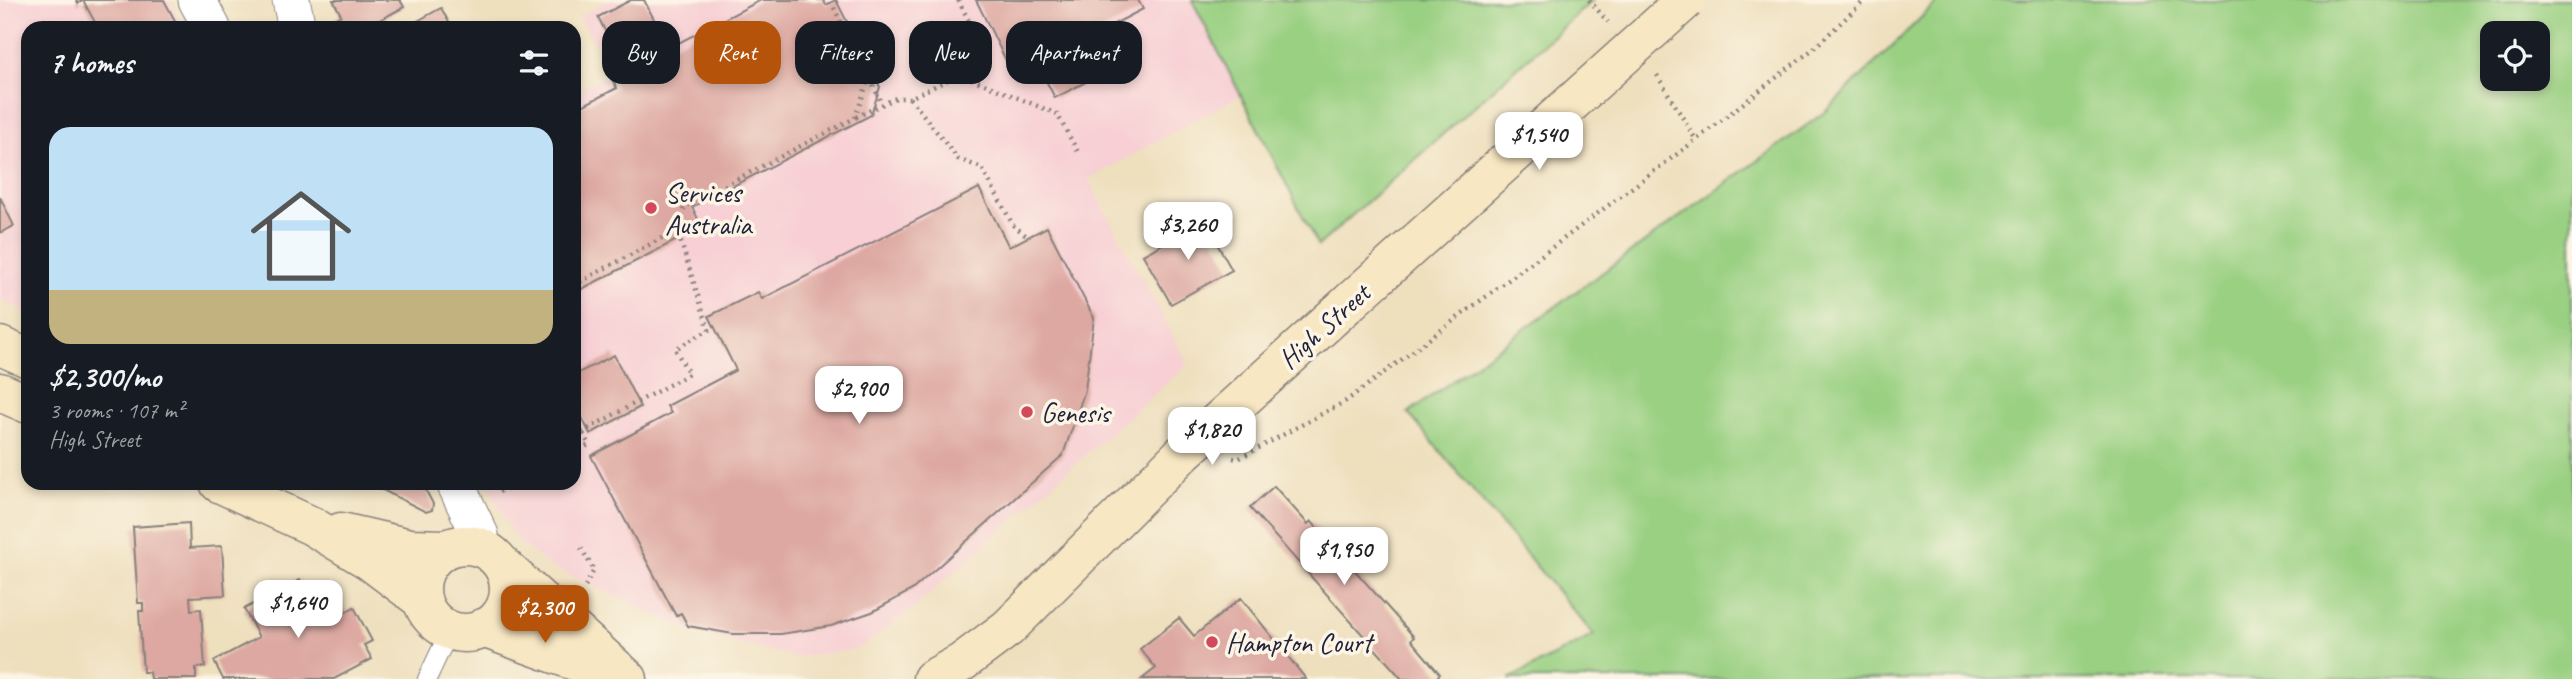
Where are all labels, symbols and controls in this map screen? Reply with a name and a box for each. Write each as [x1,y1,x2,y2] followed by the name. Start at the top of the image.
[602,21,680,84] chip: Buy
[694,21,781,84] chip: Rent
[795,21,895,84] chip: Filters
[909,21,992,84] chip: New
[1006,21,1142,84] chip: Apartment
[2480,21,2550,91] map controls
[2480,21,2550,91] button: locate
[49,44,134,82] text: 7 homes
[515,44,553,82] icon: filters
[1482,113,1596,172] pin: $1,540
[1511,120,1567,149] text: $1,540
[238,173,364,299] icon: home
[665,175,753,242] place label: Services Australia
[643,200,659,216] marker: Services Australia
[1131,202,1245,262] pin: $3,260
[1160,210,1216,239] text: $3,260
[1271,274,1379,376] street label: High Street
[49,358,161,396] text: $2,300/mo
[802,366,916,426] pin: $2,900
[831,374,887,403] text: $2,900
[1041,395,1112,430] place label: Genesis
[49,396,184,425] text: 3 rooms · 107 m²
[1019,404,1035,420] marker: Genesis
[1155,407,1269,467] pin: $1,820
[1184,415,1240,444] text: $1,820
[49,425,140,454] text: High Street
[1287,528,1401,587] pin: $1,950
[1316,535,1372,564] text: $1,950
[241,580,355,640] pin: $1,640
[488,586,602,645] pin: $2,300
[270,588,326,617] text: $1,640
[517,593,573,622] text: $2,300
[1226,625,1375,660] place label: Hampton Court
[1204,634,1220,650] marker: Hampton Court

